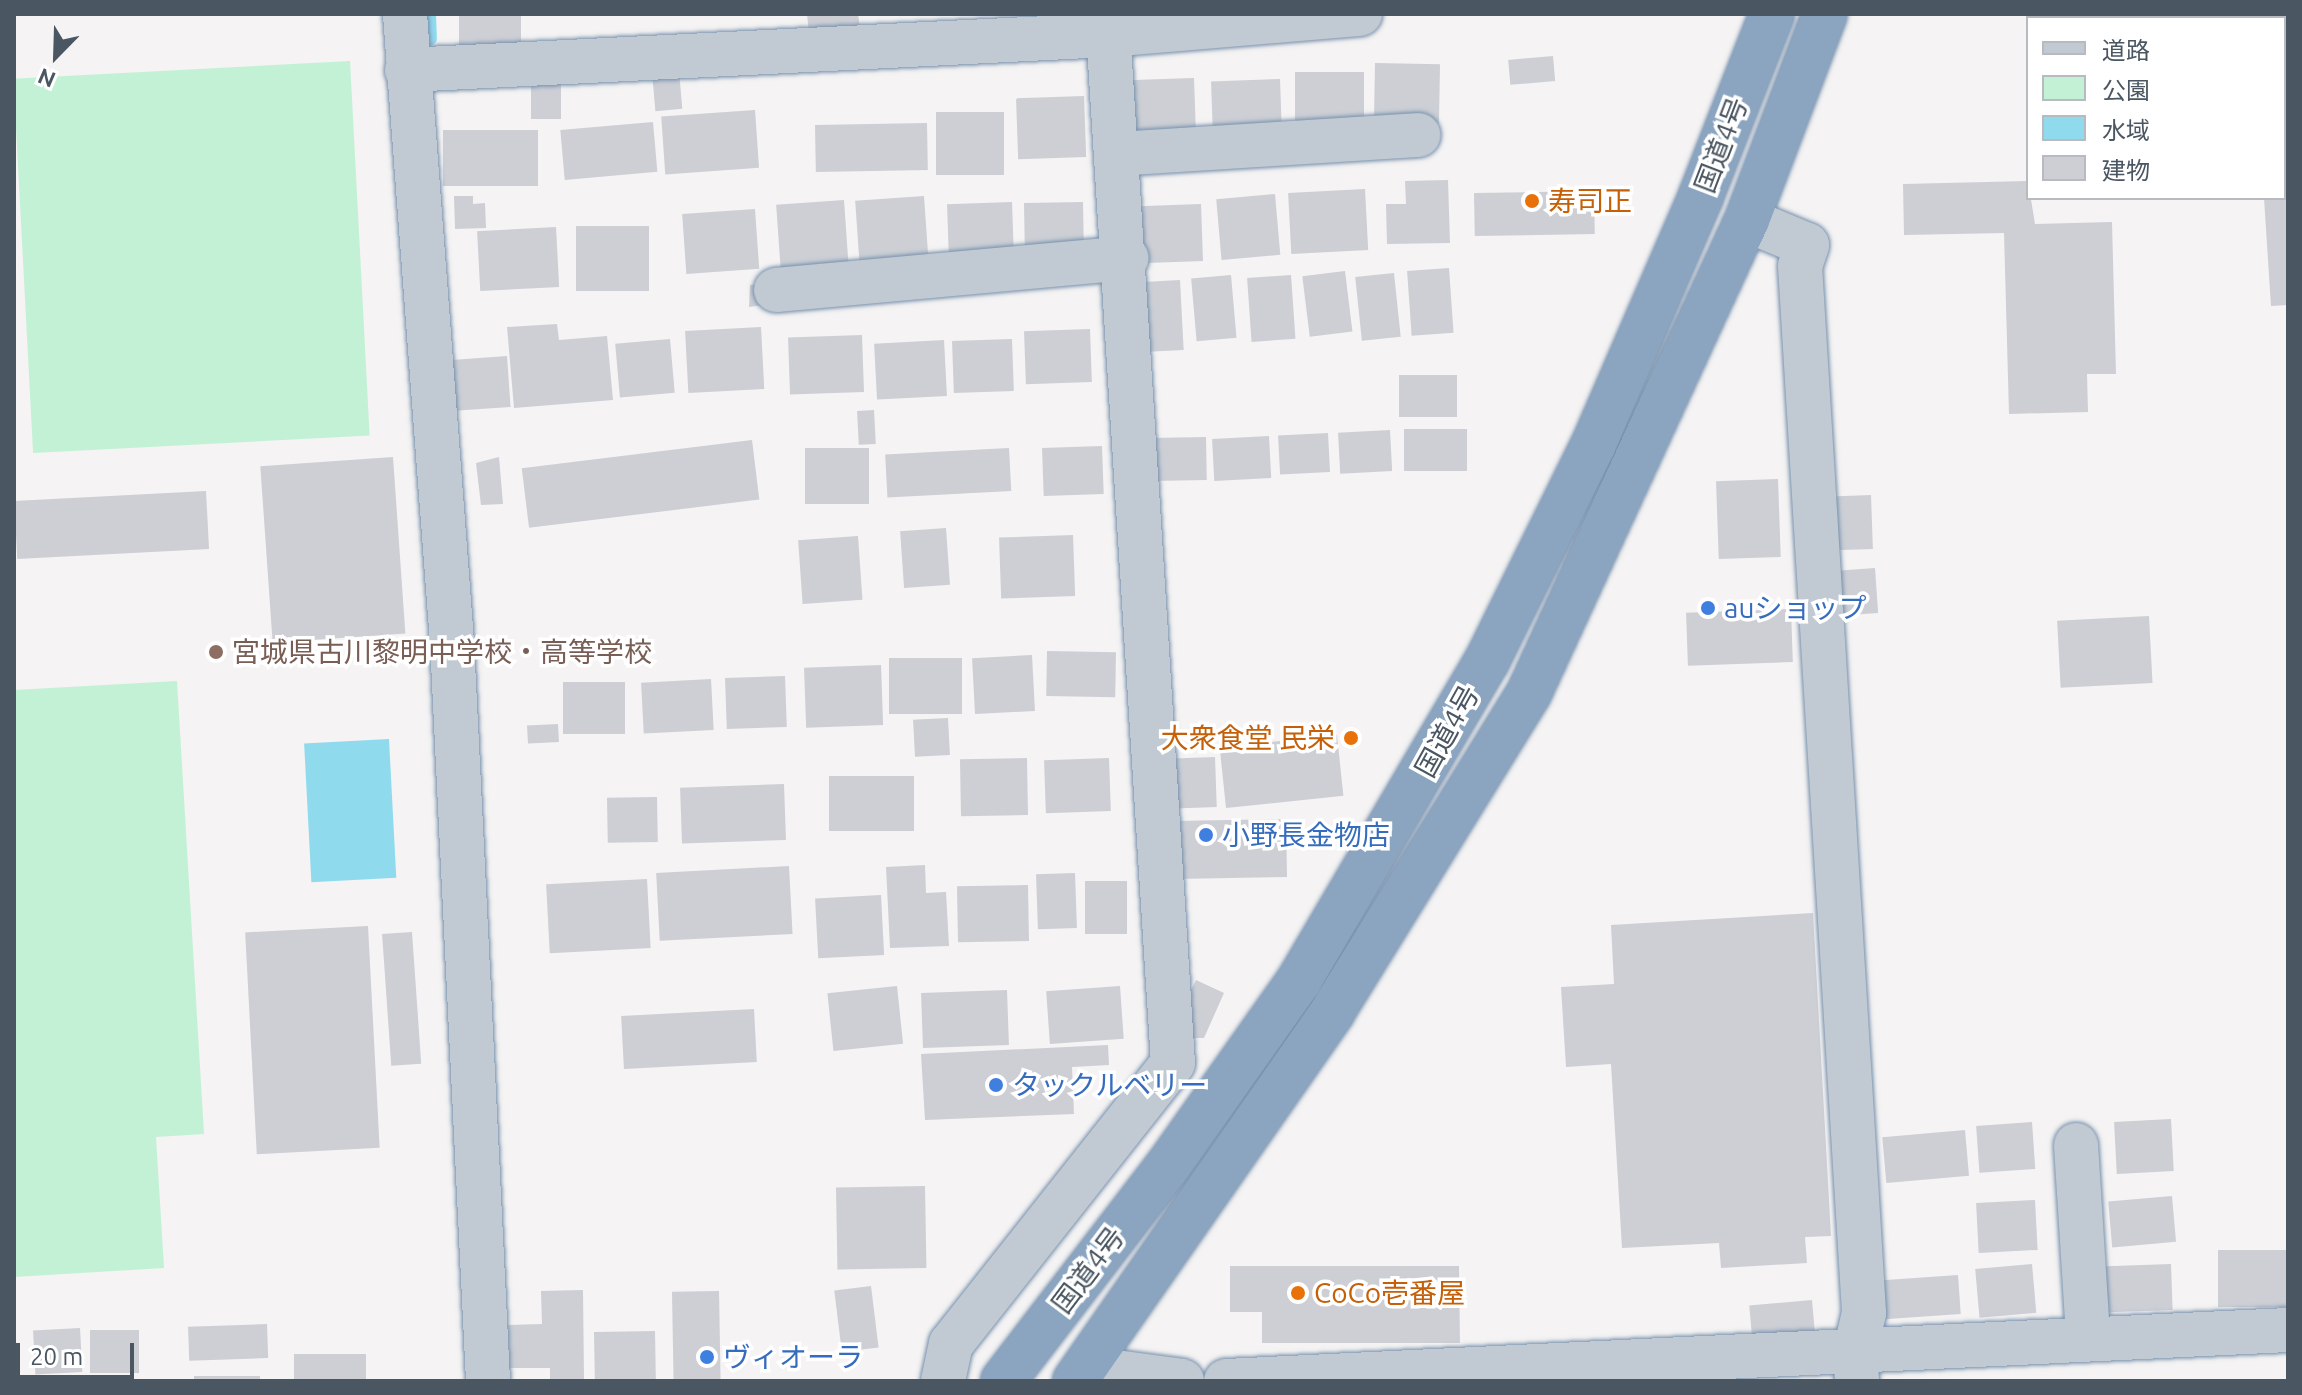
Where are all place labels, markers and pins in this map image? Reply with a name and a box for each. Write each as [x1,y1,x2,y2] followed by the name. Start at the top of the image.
[1548,184,1632,218] place label: 寿司正
[1523,192,1541,210] marker: 寿司正
[1724,591,1866,625] place label: auショップ
[1699,599,1717,617] marker: auショップ
[232,635,652,669] place label: 宮城県古川黎明中学校・高等学校
[207,643,225,661] marker: 宮城県古川黎明中学校・高等学校
[1161,721,1335,755] place label: 大衆食堂 民栄
[1342,729,1360,747] marker: 大衆食堂 民栄
[1222,818,1390,852] place label: 小野長金物店
[1197,826,1215,844] marker: 小野長金物店
[1012,1068,1208,1102] place label: タックルベリー
[987,1076,1005,1094] marker: タックルベリー
[1314,1276,1465,1310] place label: CoCo壱番屋
[1289,1284,1307,1302] marker: CoCo壱番屋
[723,1340,863,1374] place label: ヴィオーラ
[698,1348,716,1366] marker: ヴィオーラ

